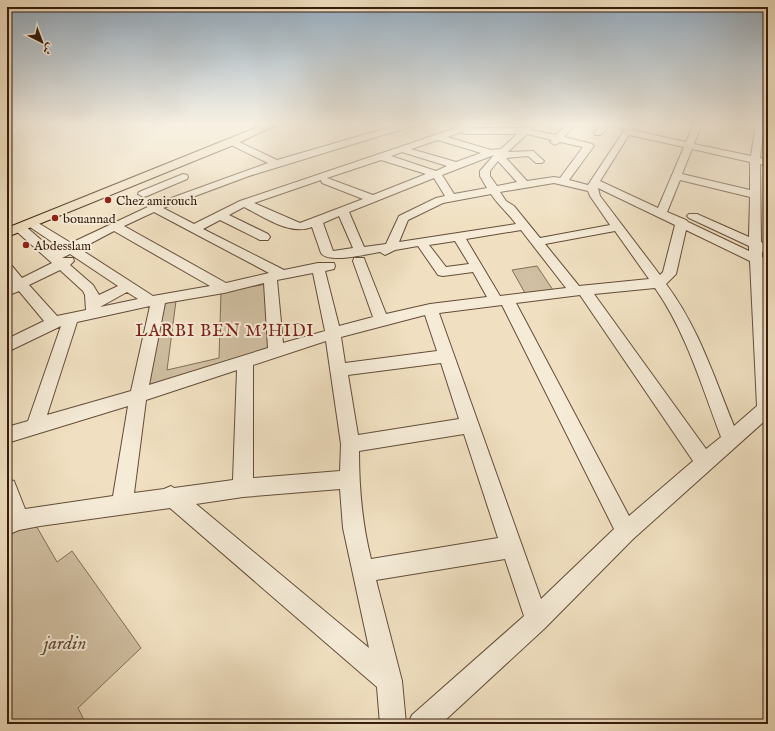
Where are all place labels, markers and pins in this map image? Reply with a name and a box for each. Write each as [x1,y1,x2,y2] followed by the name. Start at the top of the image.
[116,193,197,210] place label: Chez amirouch
[103,195,113,205] marker: Chez amirouch
[63,211,116,228] place label: bouannad
[50,213,60,223] marker: bouannad
[33,238,91,255] place label: Abdesslam
[21,240,31,250] marker: Abdesslam

